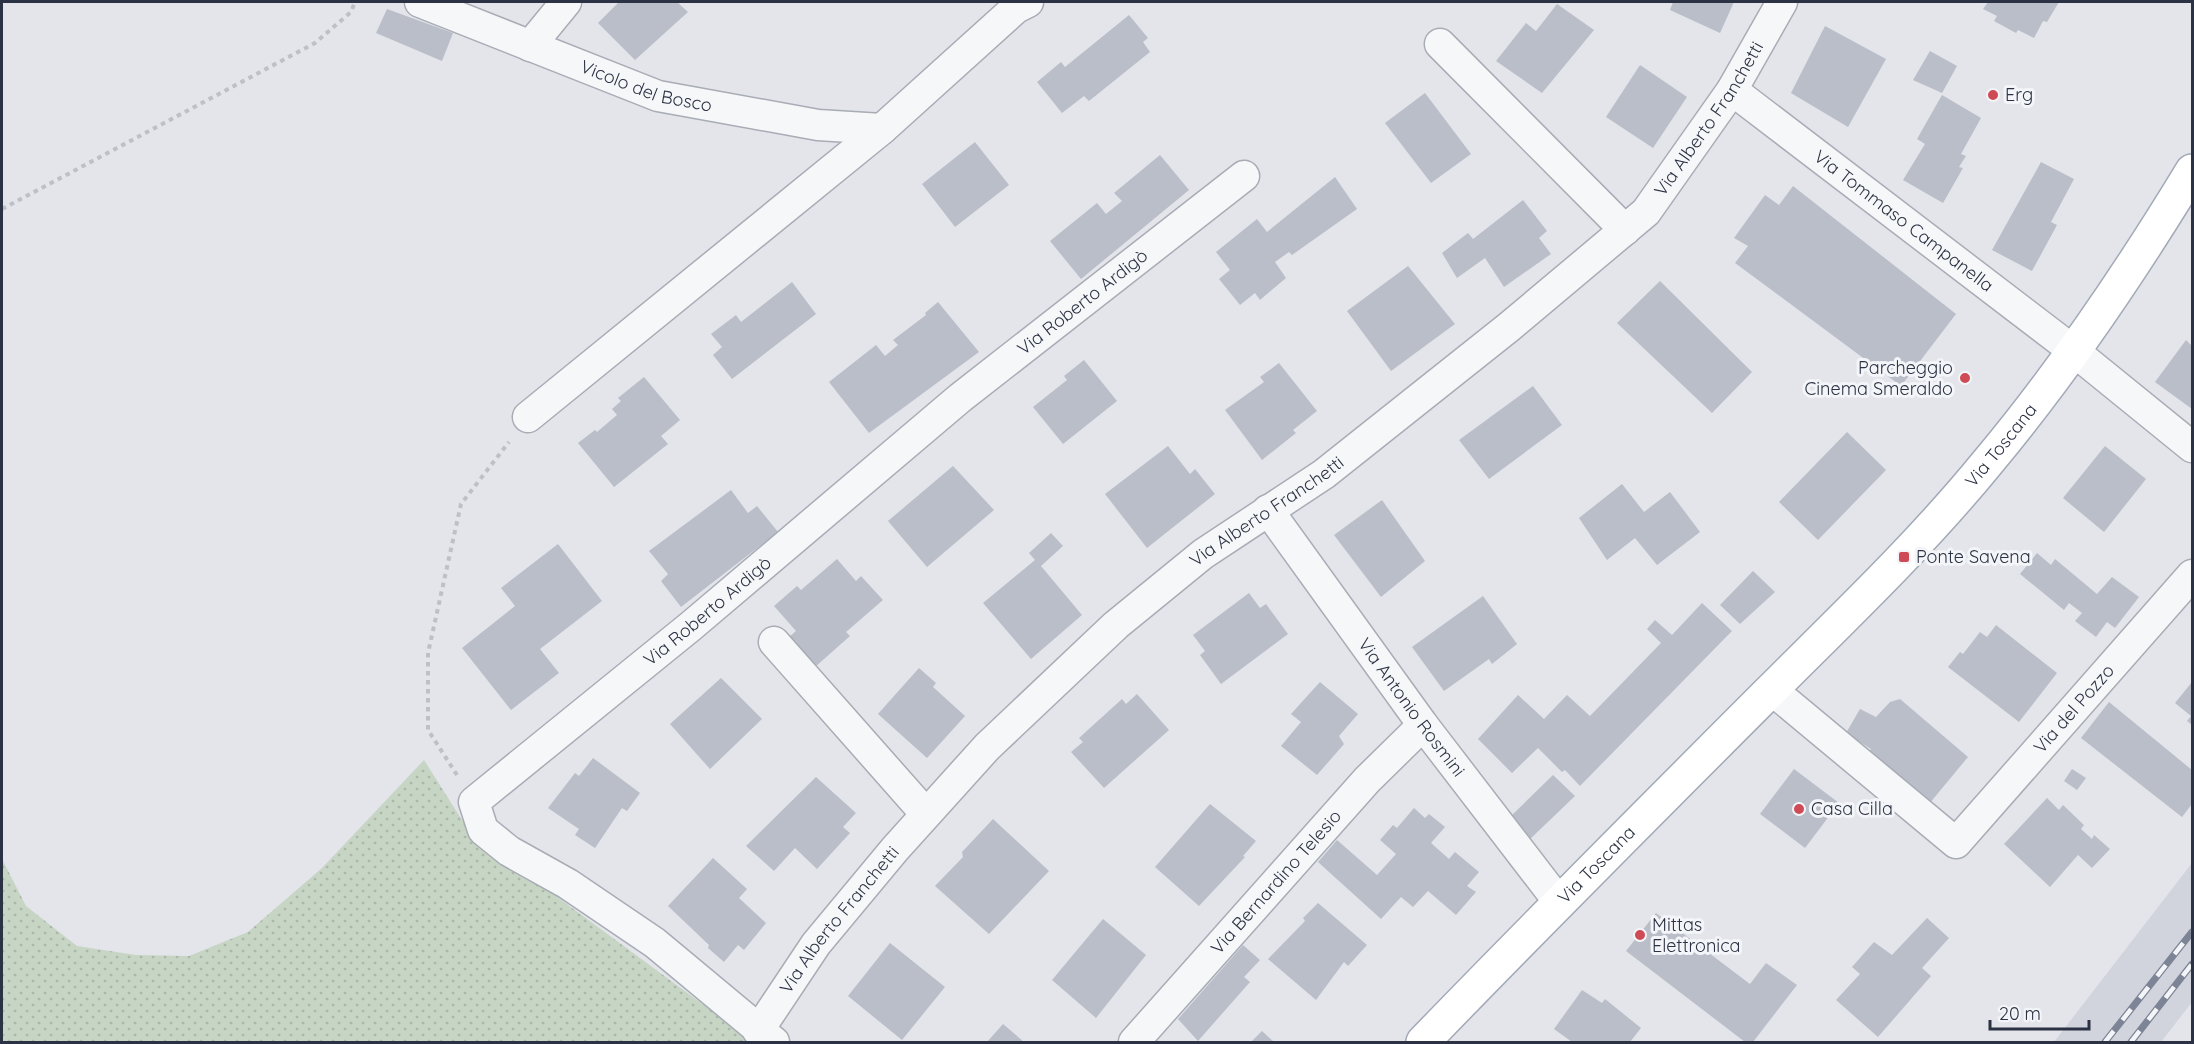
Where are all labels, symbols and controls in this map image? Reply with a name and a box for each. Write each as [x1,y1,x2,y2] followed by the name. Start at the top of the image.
[1649,37,1768,200] street label: Via Alberto Franchetti
[577,55,714,117] street label: Vicolo del Bosco
[2005,83,2033,106] place label: Erg
[1986,88,2000,102] marker: Erg
[1810,145,1998,297] street label: Via Tommaso Campanella
[1012,244,1152,360] street label: Via Roberto Ardigò
[1805,356,1953,400] place label: Parcheggio Cinema Smeraldo
[1958,371,1972,385] marker: Parcheggio Cinema Smeraldo
[1960,399,2042,492] street label: Via Toscana
[1185,451,1348,571] street label: Via Alberto Franchetti
[1916,545,2031,568] place label: Ponte Savena
[1897,550,1911,564] marker: Ponte Savena
[639,551,776,671] street label: Via Roberto Ardigò
[1353,633,1470,781] street label: Via Antonio Rosmini
[2028,659,2119,758] street label: Via del Pozzo
[1811,797,1893,820] place label: Casa Cilla
[1792,802,1806,816] marker: Casa Cilla
[1206,805,1346,959] street label: Via Bernardino Telesio
[1552,820,1640,909] street label: Via Toscana
[774,841,904,998] street label: Via Alberto Franchetti
[1652,913,1740,957] place label: Mittas Elettronica
[1633,928,1647,942] marker: Mittas Elettronica
[1990,993,2089,1031] scale bar
[1999,1002,2041,1025] text: 20 m

